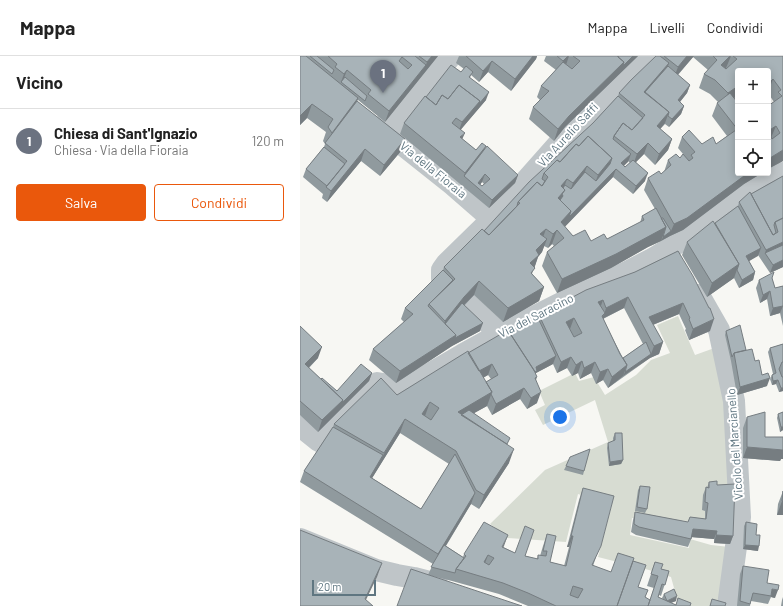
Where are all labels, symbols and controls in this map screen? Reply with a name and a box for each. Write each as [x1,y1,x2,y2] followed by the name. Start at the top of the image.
[20,16,75,39] text: Mappa
[588,19,627,36] text: Mappa
[649,19,685,36] text: Livelli
[707,19,763,36] text: Condividi
[370,60,396,93] pin: 1
[735,68,771,176] map controls
[735,68,771,104] button: +
[16,72,63,92] text: Vicino
[534,99,600,169] street label: Via Aurelio Saffi
[735,104,771,140] button: −
[54,124,198,142] text: Chiesa di Sant'Ignazio
[27,133,31,149] text: 1
[252,133,284,149] text: 120 m
[397,138,470,200] street label: Via della Fioraia
[735,140,771,176] button: locate
[54,142,188,158] text: Chiesa · Via della Fioraia
[16,184,146,221] button: Salva
[154,184,284,221] button: Condividi
[496,290,576,340] street label: Via del Saracino
[723,388,745,500] street label: Vicolo del Marcianello
[550,407,570,427] your location
[312,578,376,597] scale bar
[318,580,341,593] text: 20 m

